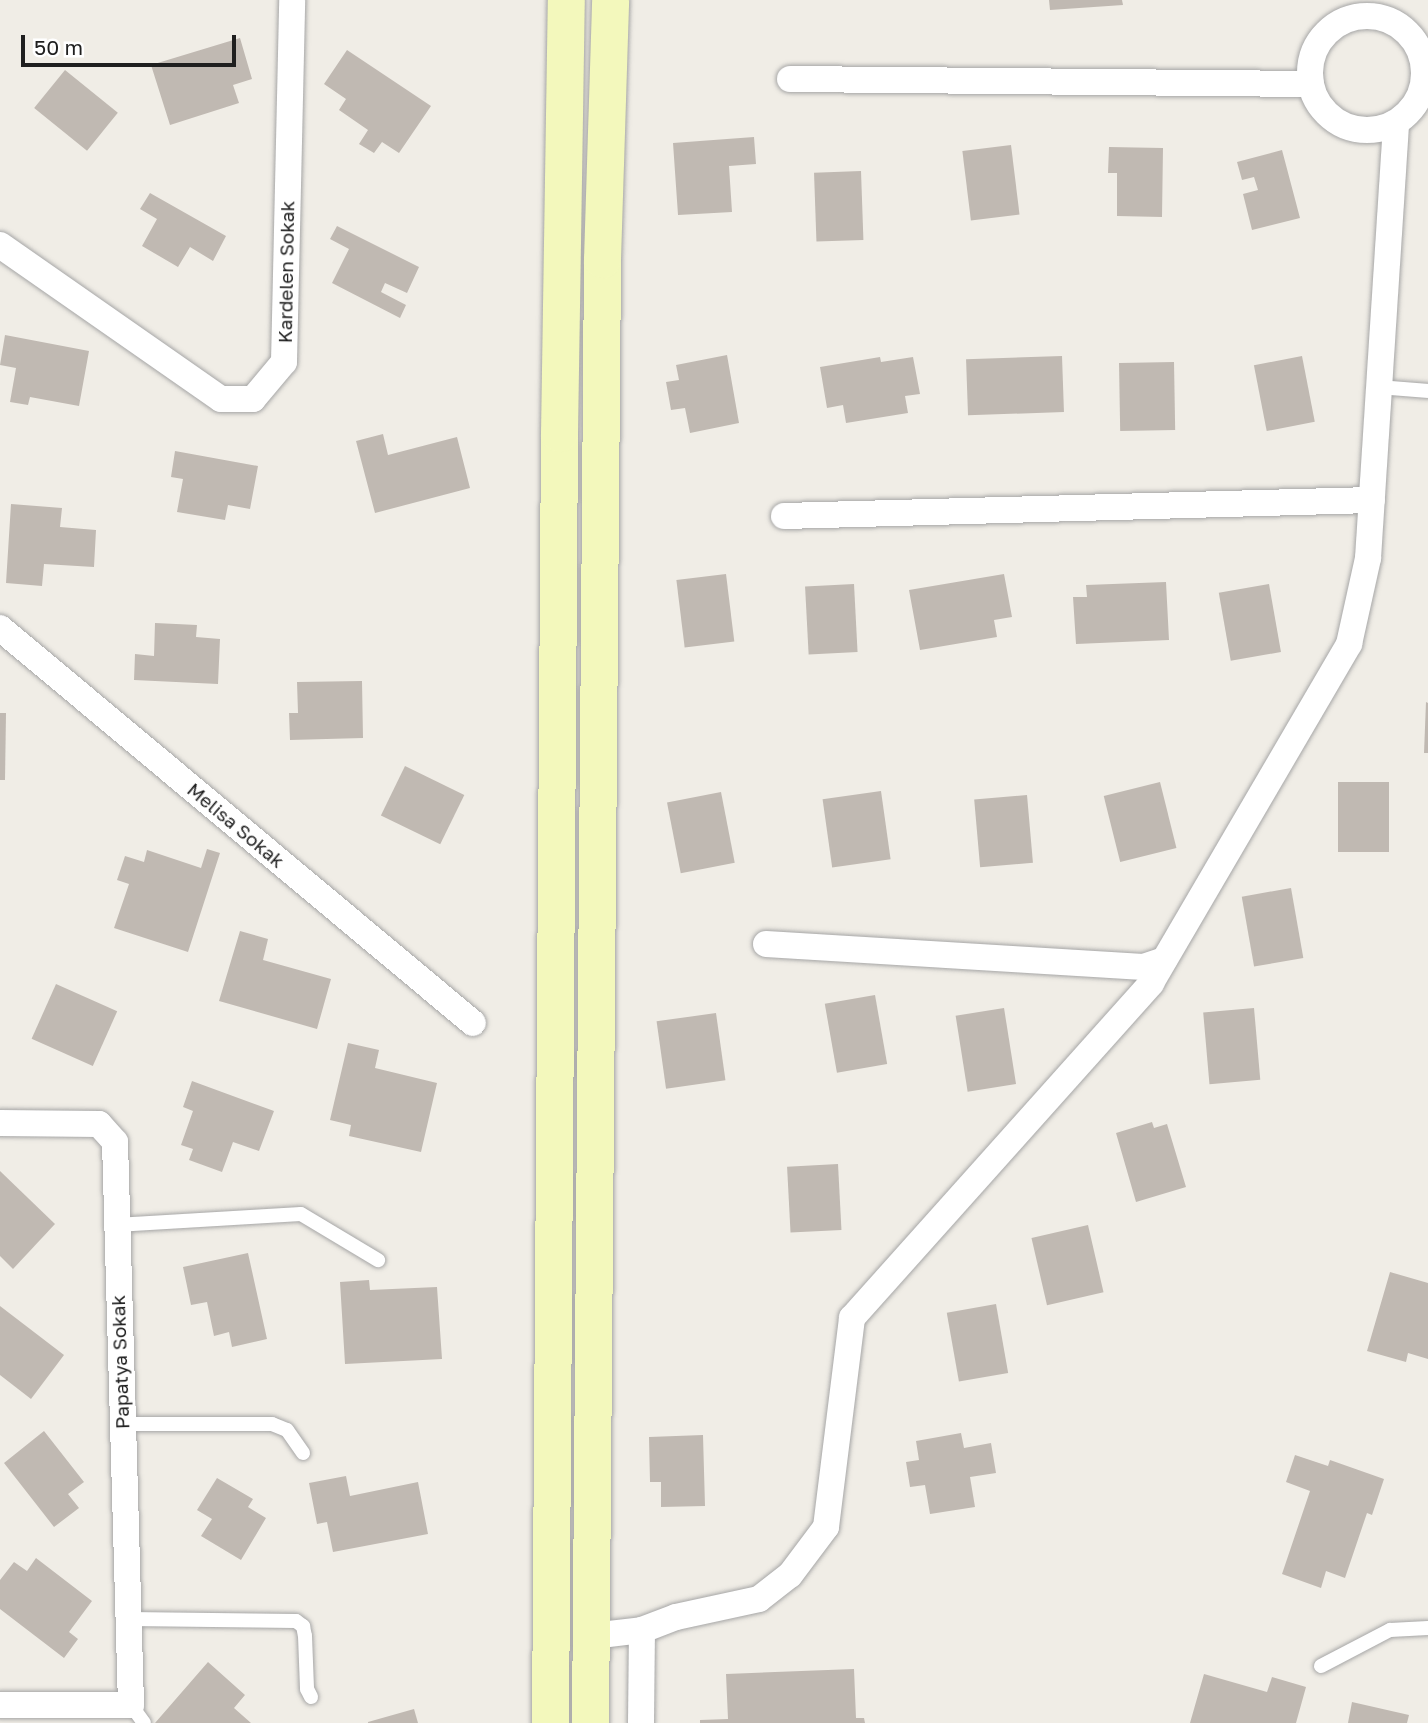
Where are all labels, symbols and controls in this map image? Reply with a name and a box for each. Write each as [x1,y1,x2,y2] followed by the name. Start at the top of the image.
[24,21,240,65] scale bar
[34,34,83,60] text: 50 m
[273,201,299,343] street label: Kardelen Sokak
[183,778,289,872] street label: Melisa Sokak
[106,1294,134,1430] street label: Papatya Sokak

